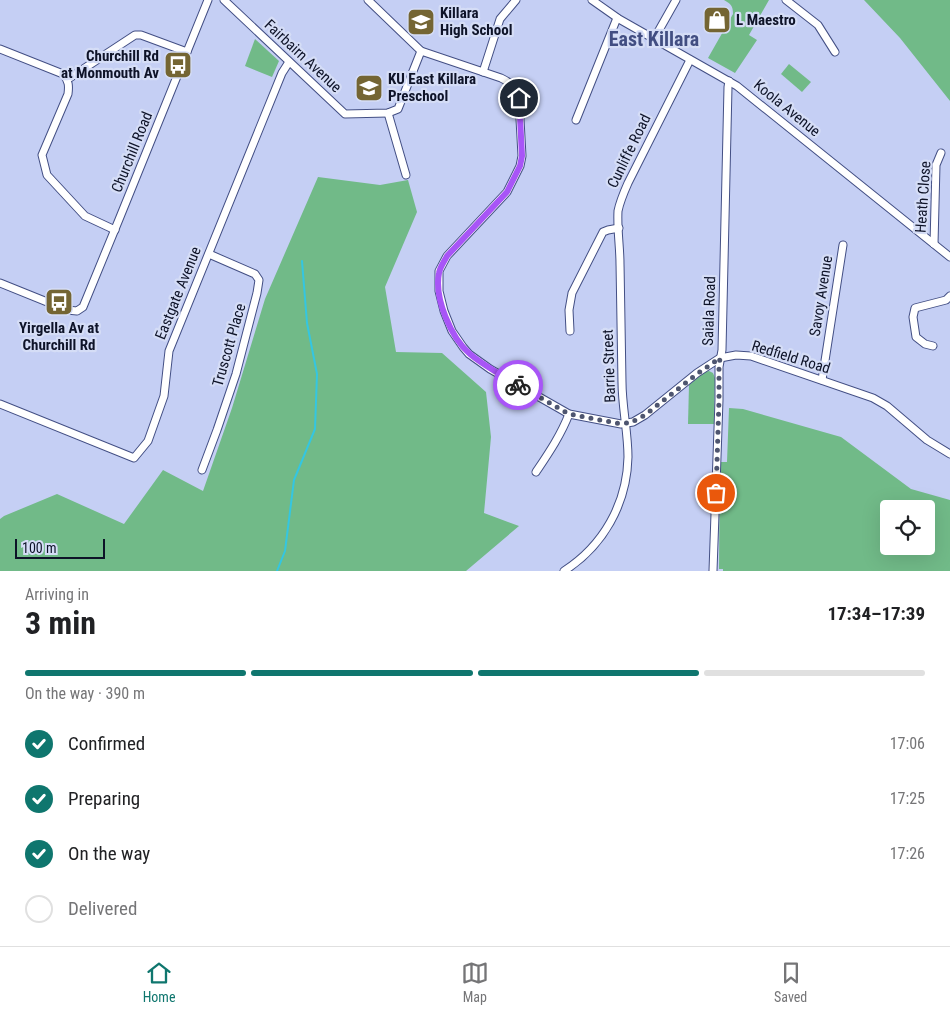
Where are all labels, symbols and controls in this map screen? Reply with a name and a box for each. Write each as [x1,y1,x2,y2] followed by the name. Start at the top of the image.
[440,4,512,39] place label: Killara High School
[702,5,732,35] shop icon: L Maestro
[406,7,436,37] school or university icon: Killara High School
[736,11,796,29] place label: L Maestro
[261,16,345,96] street label: Fairbairn Avenue
[609,27,699,51] district label: East Killara
[61,47,159,82] place label: Churchill Rd at Monmouth Av
[163,50,193,80] bus stop icon: Churchill Rd at Monmouth Av
[388,70,476,105] place label: KU East Killara Preschool
[354,73,384,103] school or university icon: KU East Killara Preschool
[750,76,824,140] street label: Koola Avenue
[498,77,540,119] pin
[505,84,533,112] icon: home
[108,109,156,195] street label: Churchill Road
[603,111,655,191] street label: Cunliffe Road
[912,160,934,234] street label: Heath Close
[151,244,205,342] street label: Eastgate Avenue
[806,254,836,338] street label: Savoy Avenue
[699,276,719,346] street label: Saiala Road
[44,287,74,317] bus stop icon: Yirgella Av at Churchill Rd
[209,301,249,389] street label: Truscott Place
[19,319,99,354] place label: Yirgella Av at Churchill Rd
[599,329,619,403] street label: Barrie Street
[750,337,832,377] street label: Redfield Road
[493,360,543,410] courier
[504,371,532,399] icon: bike
[695,472,737,514] pin
[702,479,730,507] icon: bag
[880,500,935,555] map controls
[880,500,935,555] button: locate
[15,536,105,559] scale bar
[22,540,57,556] text: 100 m
[25,585,89,604] text: Arriving in
[827,602,925,625] text: 17:34–17:39
[25,604,96,642] text: 3 min
[25,684,145,703] text: On the way · 390 m
[25,730,53,758] icon: check
[68,732,145,755] text: Confirmed
[890,734,925,753] text: 17:06
[25,785,53,813] icon: check
[68,787,140,810] text: Preparing
[890,789,925,808] text: 17:25
[25,840,53,868] icon: check
[68,842,150,865] text: On the way
[890,844,925,863] text: 17:26
[68,897,137,920] text: Delivered
[143,959,175,1005] tab: Home
[461,959,489,1005] tab: Map
[774,959,807,1005] tab: Saved

